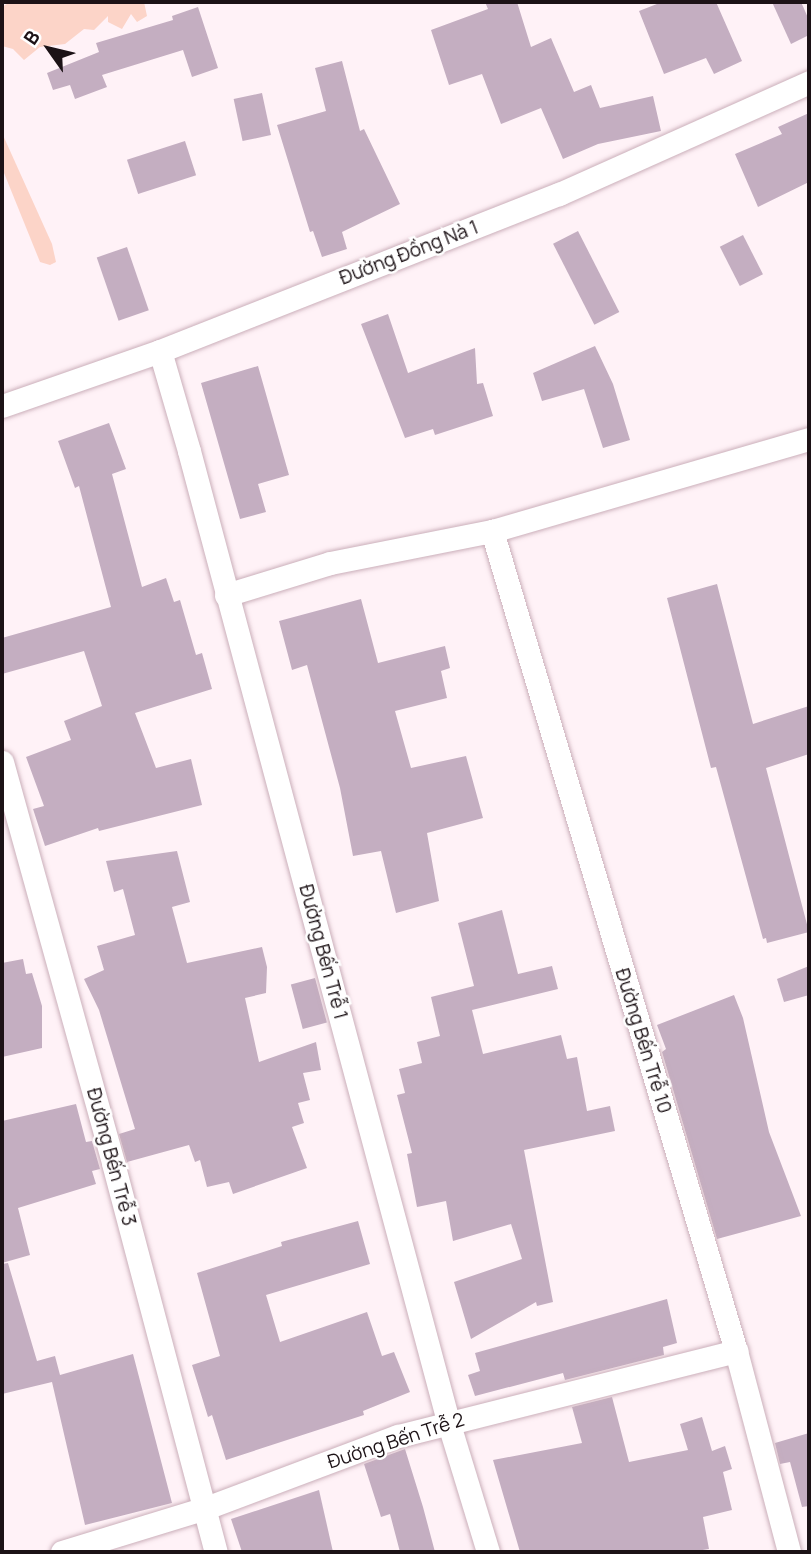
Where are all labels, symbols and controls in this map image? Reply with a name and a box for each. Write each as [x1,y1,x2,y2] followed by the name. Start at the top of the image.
[14,14,84,84] north arrow
[17,25,46,50] text: B
[336,216,482,290] street label: Đường Đồng Nà 1
[294,882,352,1022] street label: Đường Bến Trễ 1
[610,966,676,1116] street label: Đường Bến Trễ 10
[82,1086,140,1228] street label: Đường Bến Trễ 3
[325,1408,467,1474] street label: Đường Bến Trễ 2

